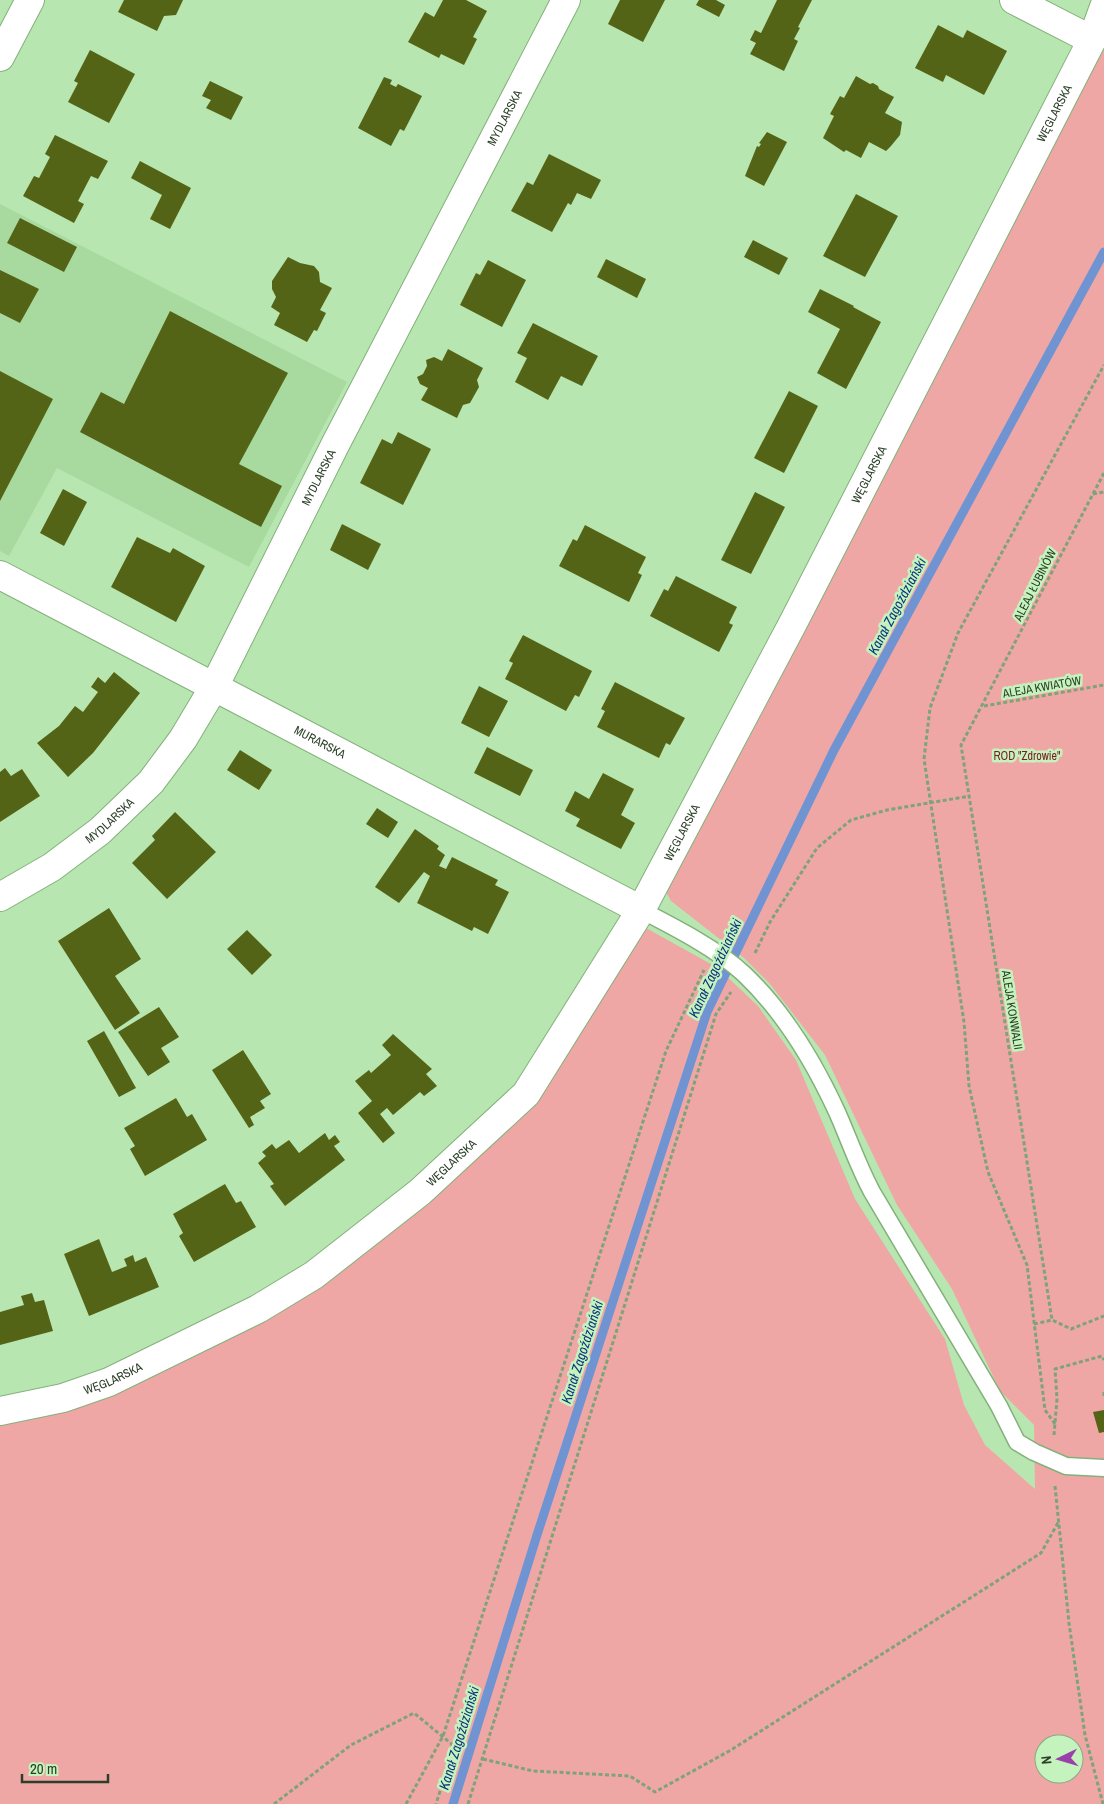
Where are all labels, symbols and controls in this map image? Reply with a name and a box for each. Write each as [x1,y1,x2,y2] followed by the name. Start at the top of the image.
[1033,82,1076,145] street label: WĘGLARSKA
[484,87,526,149] street label: MYDLARSKA
[848,443,891,506] street label: WĘGLARSKA
[298,446,340,508] street label: MYDLARSKA
[1010,546,1060,625] street label: ALEAJ ŁUBINÓW
[864,554,930,658] water label: Kanał Zagoździański
[1000,672,1083,702] street label: ALEJA KWIATÓW
[291,722,349,762] street label: MURARSKA
[993,748,1061,764] park label: ROD "Zdrowie"
[82,794,138,847] street label: MYDLARSKA
[660,801,704,864] street label: WĘGLARSKA
[684,915,746,1020] water label: Kanał Zagoździański
[998,968,1026,1051] street label: ALEJA KONWALII
[423,1136,480,1190] street label: WĘGLARSKA
[557,1297,607,1406] water label: Kanał Zagoździański
[82,1359,145,1398] street label: WĘGLARSKA
[435,1683,484,1792] water label: Kanał Zagoździański
[1034,1734,1084,1784] north arrow
[22,1752,109,1784] scale bar
[1037,1755,1055,1765] text: N
[30,1758,57,1779] text: 20 m

